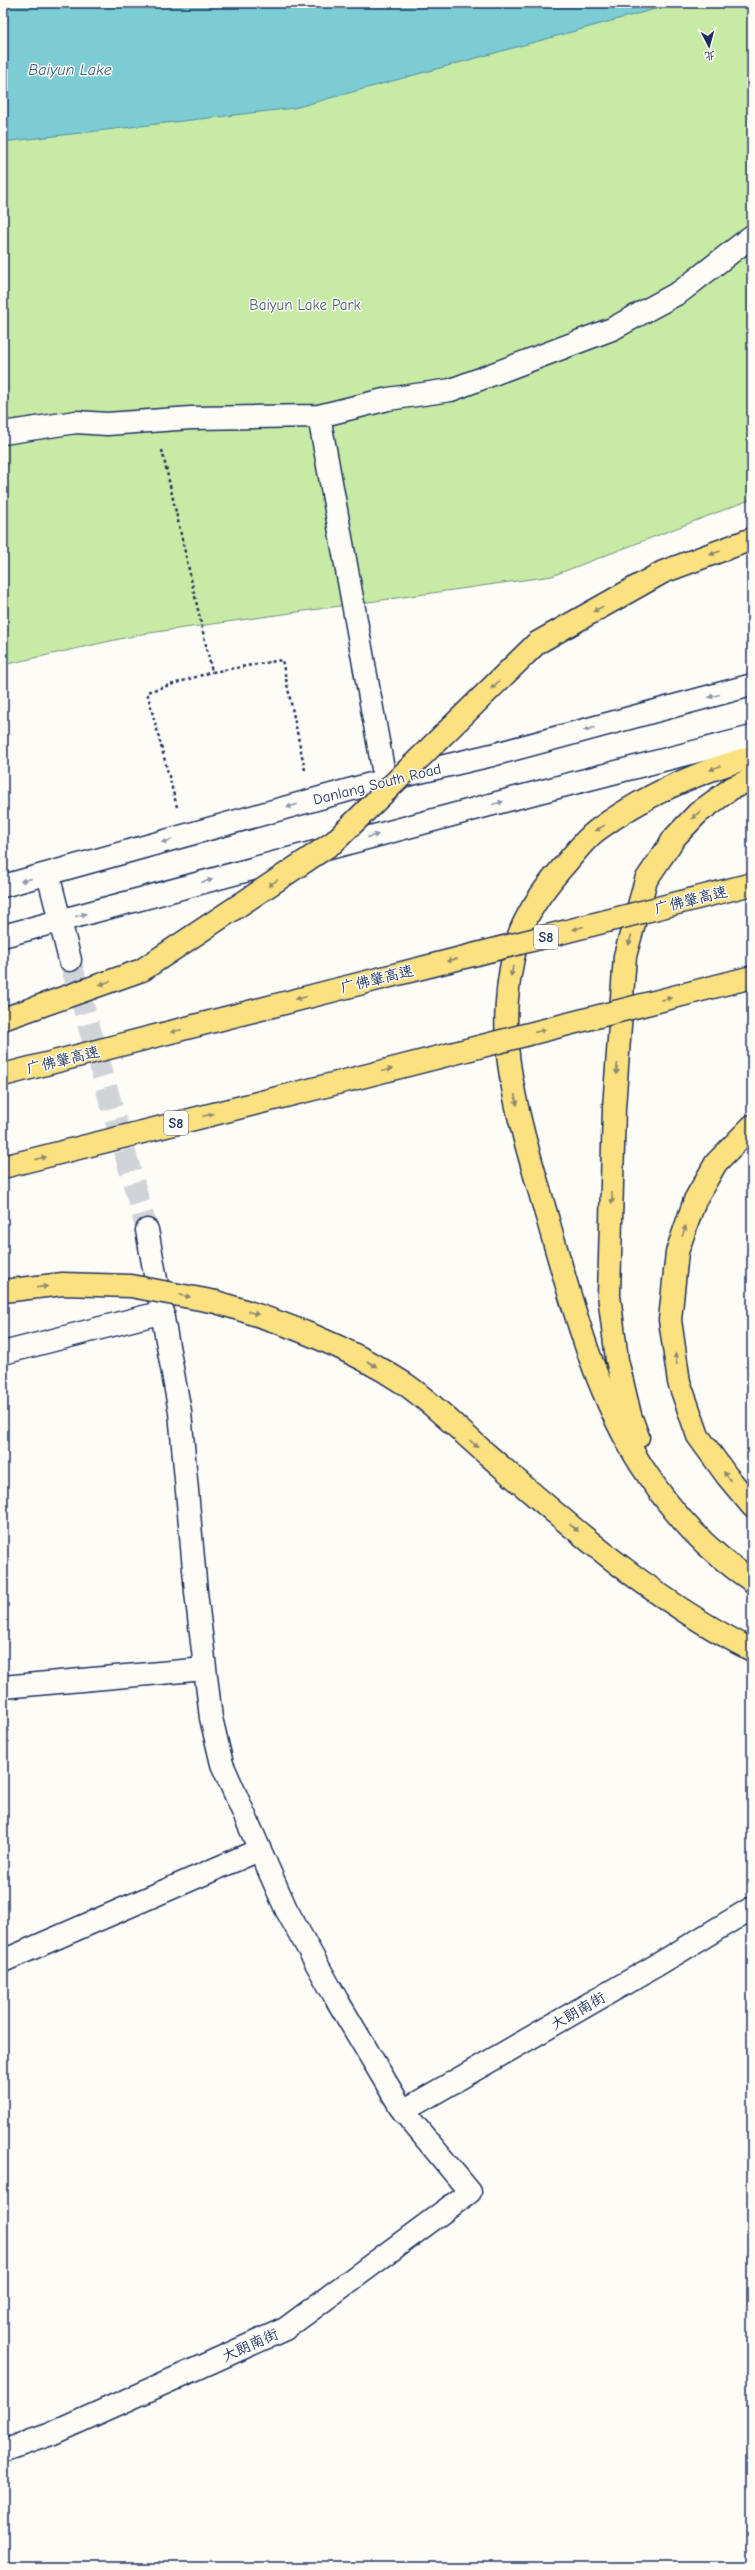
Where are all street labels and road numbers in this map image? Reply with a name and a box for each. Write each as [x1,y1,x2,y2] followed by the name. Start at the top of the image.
[311,759,443,809] street label: Danlang South Road
[652,882,730,918] street label: 广佛肇高速
[534,925,558,949] road number: S8
[338,961,416,997] street label: 广佛肇高速
[24,1042,102,1078] street label: 广佛肇高速
[164,1111,188,1135] road number: S8
[548,1988,608,2034] street label: 大朗南街
[219,2325,281,2365] street label: 大朗南街

